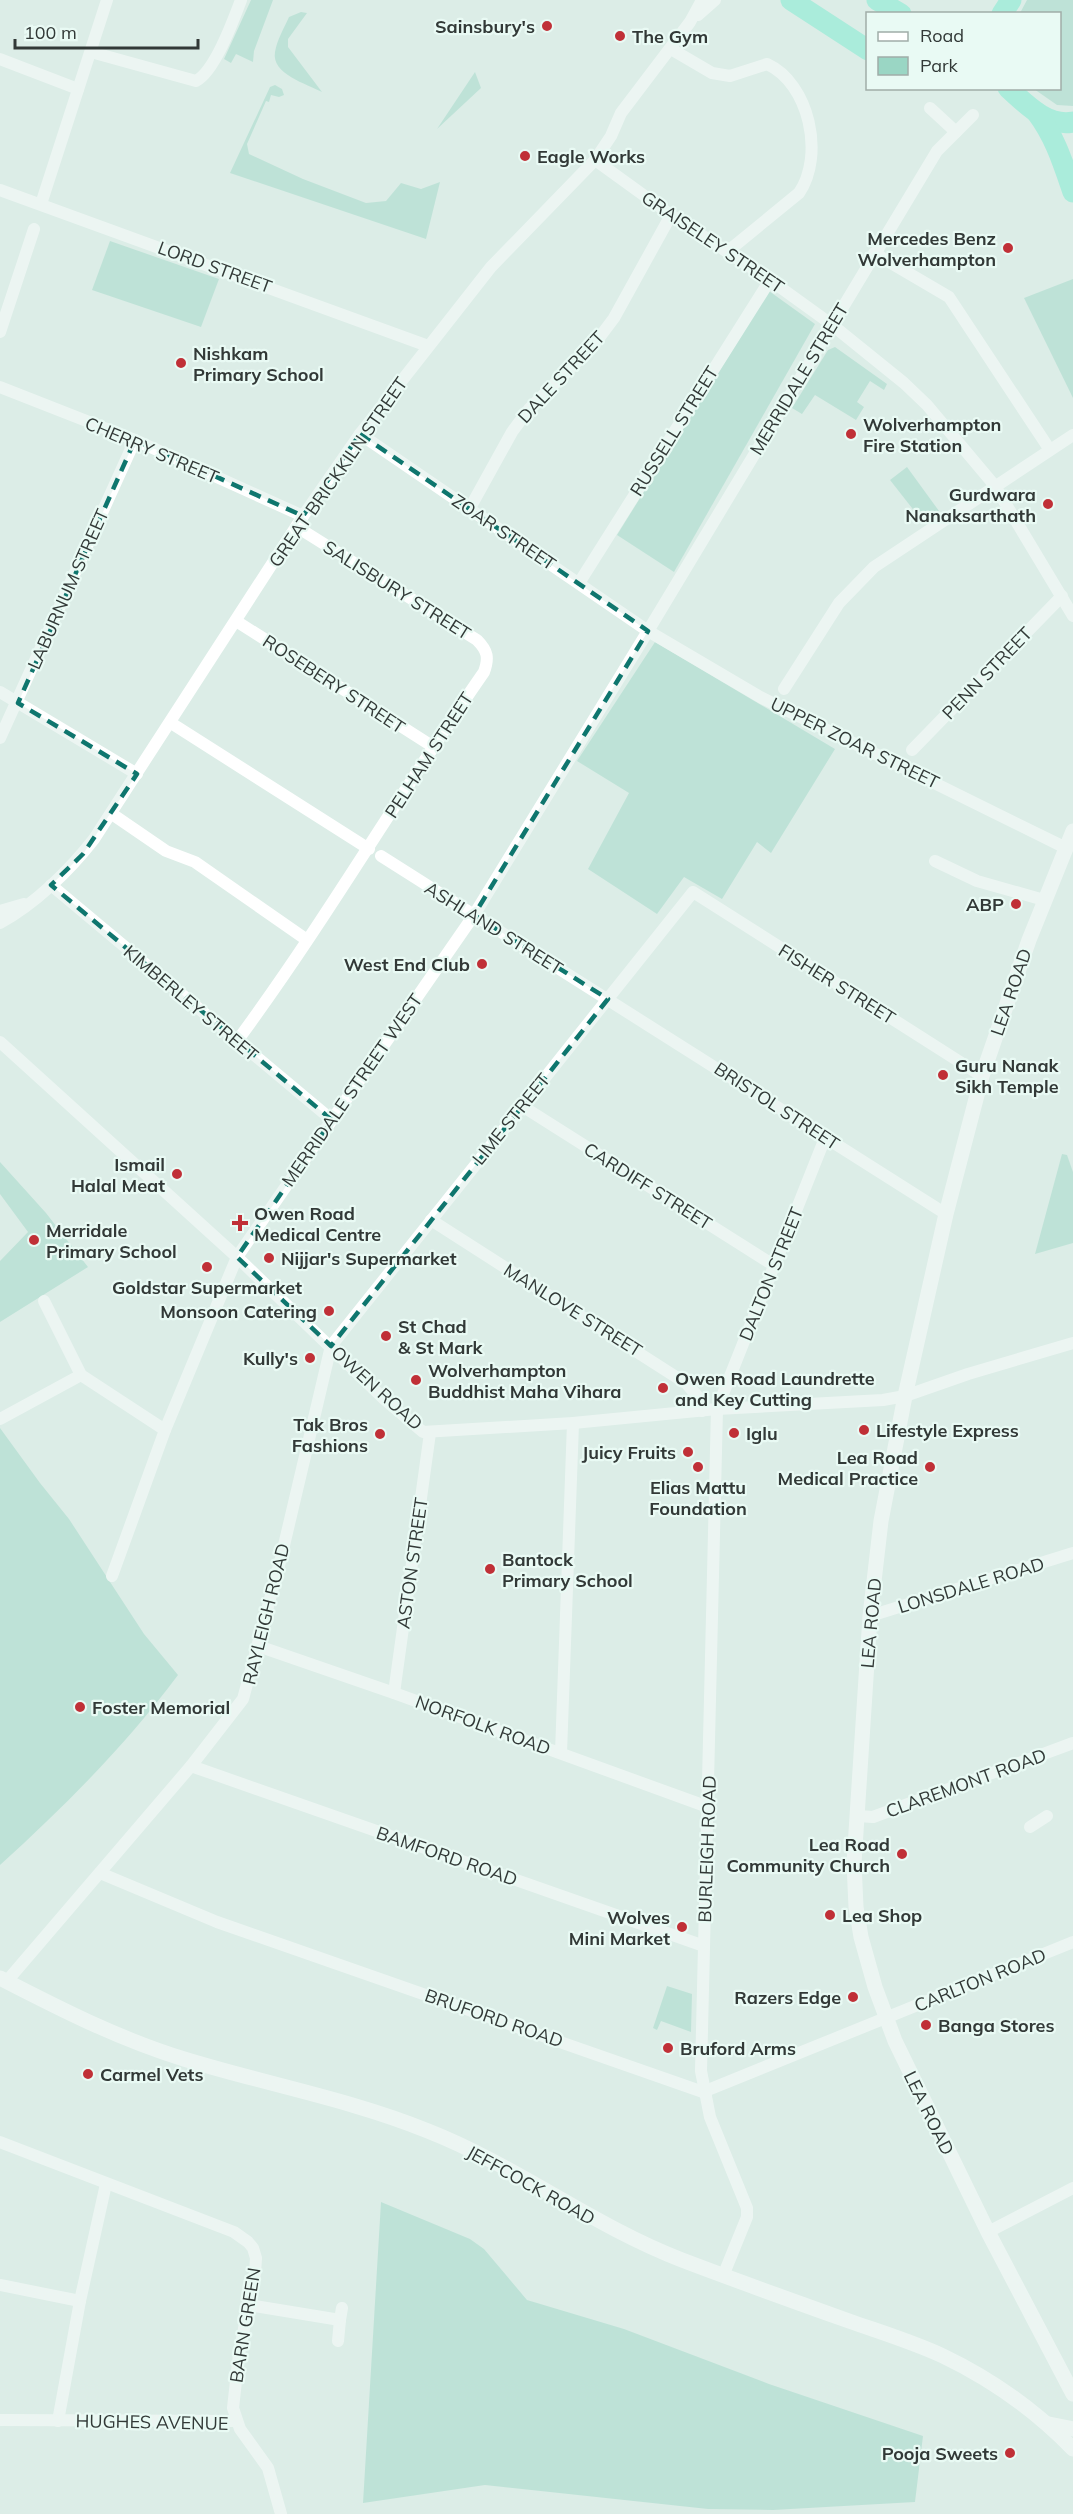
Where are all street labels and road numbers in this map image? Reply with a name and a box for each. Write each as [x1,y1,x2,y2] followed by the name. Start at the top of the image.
[637,186,789,298] street label: GRAISELEY STREET
[155,236,275,298] street label: LORD STREET
[745,299,854,459] street label: MERRIDALE STREET
[512,326,610,428] street label: DALE STREET
[625,362,723,500] street label: RUSSELL STREET
[264,373,412,571] street label: GREAT BRICKKILN STREET
[82,411,223,489] street label: CHERRY STREET
[448,489,561,575] street label: ZOAR STREET
[22,505,114,673] street label: LABURNUM STREET
[319,535,475,645] street label: SALISBURY STREET
[937,622,1037,724] street label: PENN STREET
[259,629,410,739] street label: ROSEBERY STREET
[380,688,478,822] street label: PELHAM STREET
[767,692,943,794] street label: UPPER ZOAR STREET
[421,876,567,980] street label: ASHLAND STREET
[774,939,900,1029] street label: FISHER STREET
[119,940,263,1066] street label: KIMBERLEY STREET
[985,945,1037,1039] street label: LEA ROAD
[277,989,427,1191] street label: MERRIDALE STREET WEST
[710,1057,844,1155] street label: BRISTOL STREET
[467,1068,555,1169] street label: LIME STREET
[580,1137,716,1235] street label: CARDIFF STREET
[734,1204,808,1344] street label: DALTON STREET
[500,1258,647,1362] street label: MANLOVE STREET
[327,1341,427,1435] street label: OWEN ROAD
[391,1496,433,1630] street label: ASTON STREET
[237,1541,295,1687] street label: RAYLEIGH ROAD
[895,1552,1047,1618] street label: LONSDALE ROAD
[856,1577,886,1669] street label: LEA ROAD
[412,1690,554,1760] street label: NORFOLK ROAD
[883,1743,1049,1823] street label: CLAREMONT ROAD
[693,1775,721,1923] street label: BURLEIGH ROAD
[373,1821,521,1891] street label: BAMFORD ROAD
[911,1943,1049,2017] street label: CARLTON ROAD
[422,1984,566,2052] street label: BRUFORD ROAD
[899,2067,959,2159] street label: LEA ROAD
[463,2140,599,2230] street label: JEFFCOCK ROAD
[225,2266,265,2384] street label: BARN GREEN
[75,2409,229,2435] street label: HUGHES AVENUE

